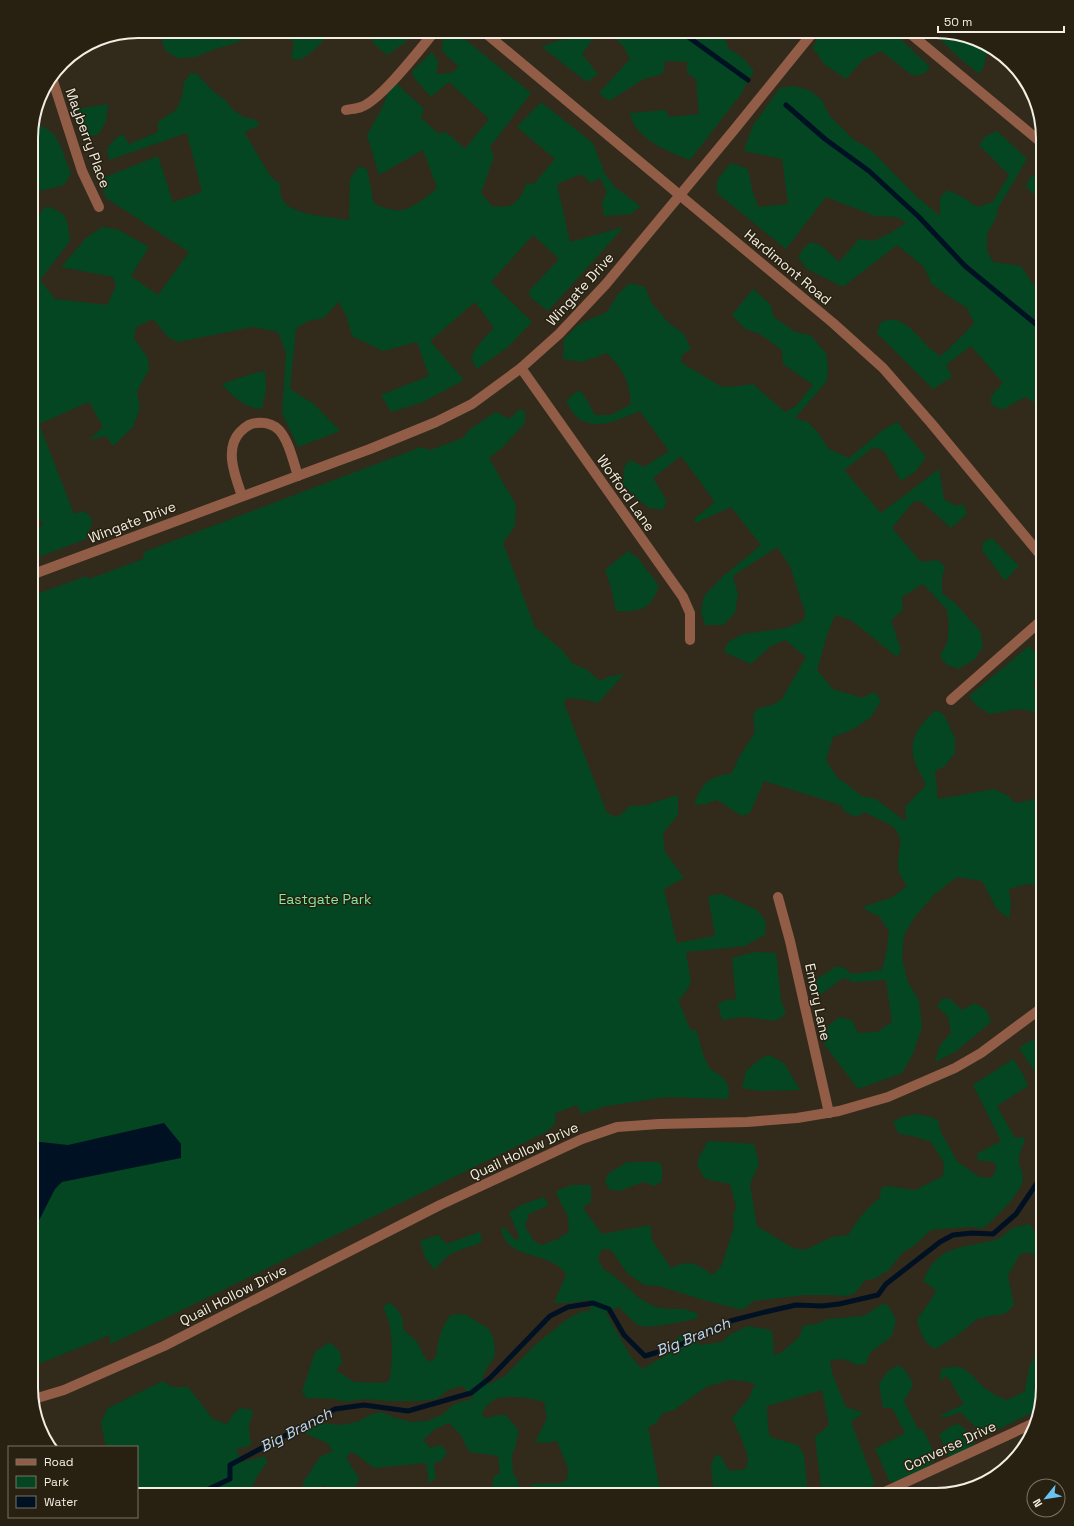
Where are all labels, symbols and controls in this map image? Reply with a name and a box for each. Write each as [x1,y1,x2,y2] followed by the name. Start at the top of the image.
[938,8,1064,34] scale bar
[944,14,972,30] text: 50 m
[62,86,114,190] street label: Mayberry Place
[741,225,835,309] street label: Hardimont Road
[542,249,618,329] street label: Wingate Drive
[593,451,659,535] street label: Wofford Lane
[86,497,178,547] street label: Wingate Drive
[278,890,372,908] park label: Eastgate Park
[801,962,835,1042] street label: Emory Lane
[467,1118,581,1184] street label: Quail Hollow Drive
[176,1260,290,1330] street label: Quail Hollow Drive
[653,1313,733,1360] water label: Big Branch
[257,1403,336,1456] water label: Big Branch
[901,1417,999,1475] street label: Converse Drive
[8,1446,138,1518] legend
[44,1454,73,1470] text: Road
[44,1474,69,1490] text: Park
[1026,1478,1066,1518] north arrow
[44,1494,78,1510] text: Water
[1029,1496,1045,1510] text: N

